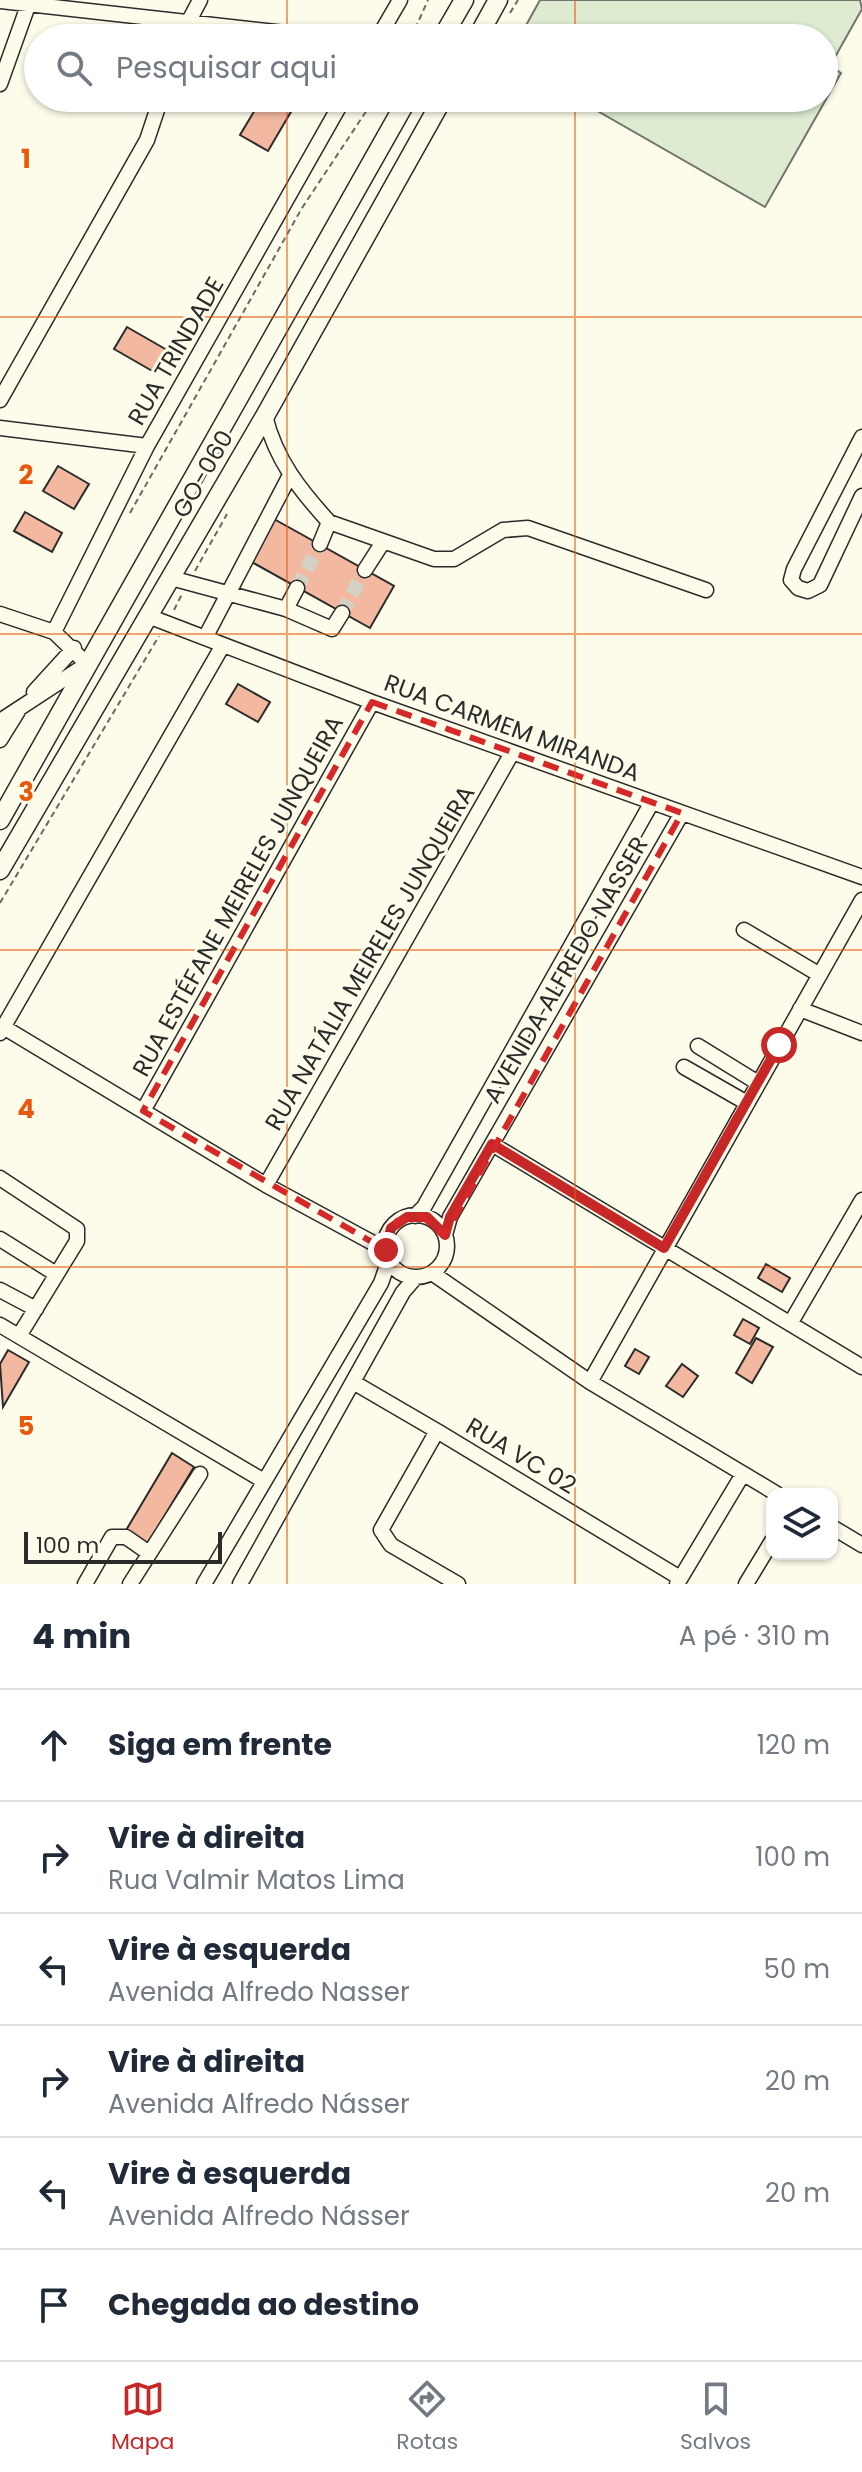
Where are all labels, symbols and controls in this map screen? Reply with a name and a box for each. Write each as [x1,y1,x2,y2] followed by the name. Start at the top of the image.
[24,24,838,112] search box
[52,46,96,90] icon: search
[116,46,337,89] text: Pesquisar aqui
[21,141,31,177] text: 1
[120,271,231,431] street label: RUA TRINDADE
[164,424,241,524] street label: GO-060
[19,457,34,493] text: 2
[380,666,645,789] street label: RUA CARMEM MIRANDA
[124,709,351,1082] street label: RUA ESTÉFANE MEIRELES JUNQUEIRA
[18,774,34,810] text: 3
[257,779,482,1136] street label: RUA NATÁLIA MEIRELES JUNQUEIRA
[476,830,656,1109] street label: AVENIDA ALFREDO NASSER
[761,1027,797,1063] route start
[17,1091,35,1127] text: 4
[368,1232,404,1268] route end
[18,1408,34,1444] text: 5
[460,1410,583,1501] street label: RUA VC 02
[766,1488,838,1560] map controls
[766,1488,838,1560] button: layers
[24,1528,222,1564] scale bar
[36,1530,99,1561] text: 100 m
[32,1612,131,1660] text: 4 min
[679,1618,830,1654] text: A pé · 310 m
[32,1723,76,1767] icon: ahead
[108,1723,332,1766] text: Siga em frente
[757,1727,830,1763] text: 120 m
[108,1816,305,1859] text: Vire à direita
[32,1835,76,1879] icon: right
[755,1839,830,1875] text: 100 m
[108,1862,405,1898] text: Rua Valmir Matos Lima
[108,1928,351,1971] text: Vire à esquerda
[32,1947,76,1991] icon: left
[764,1951,830,1987] text: 50 m
[108,1974,410,2010] text: Avenida Alfredo Nasser
[108,2040,305,2083] text: Vire à direita
[32,2059,76,2103] icon: right
[765,2063,830,2099] text: 20 m
[108,2086,410,2122] text: Avenida Alfredo Násser
[108,2152,351,2195] text: Vire à esquerda
[32,2171,76,2215] icon: left
[765,2175,830,2211] text: 20 m
[108,2198,410,2234] text: Avenida Alfredo Násser
[32,2283,76,2327] icon: arrive
[108,2283,419,2326] text: Chegada ao destino
[111,2377,174,2458] tab: Mapa
[396,2377,458,2458] tab: Rotas
[680,2377,751,2458] tab: Salvos

